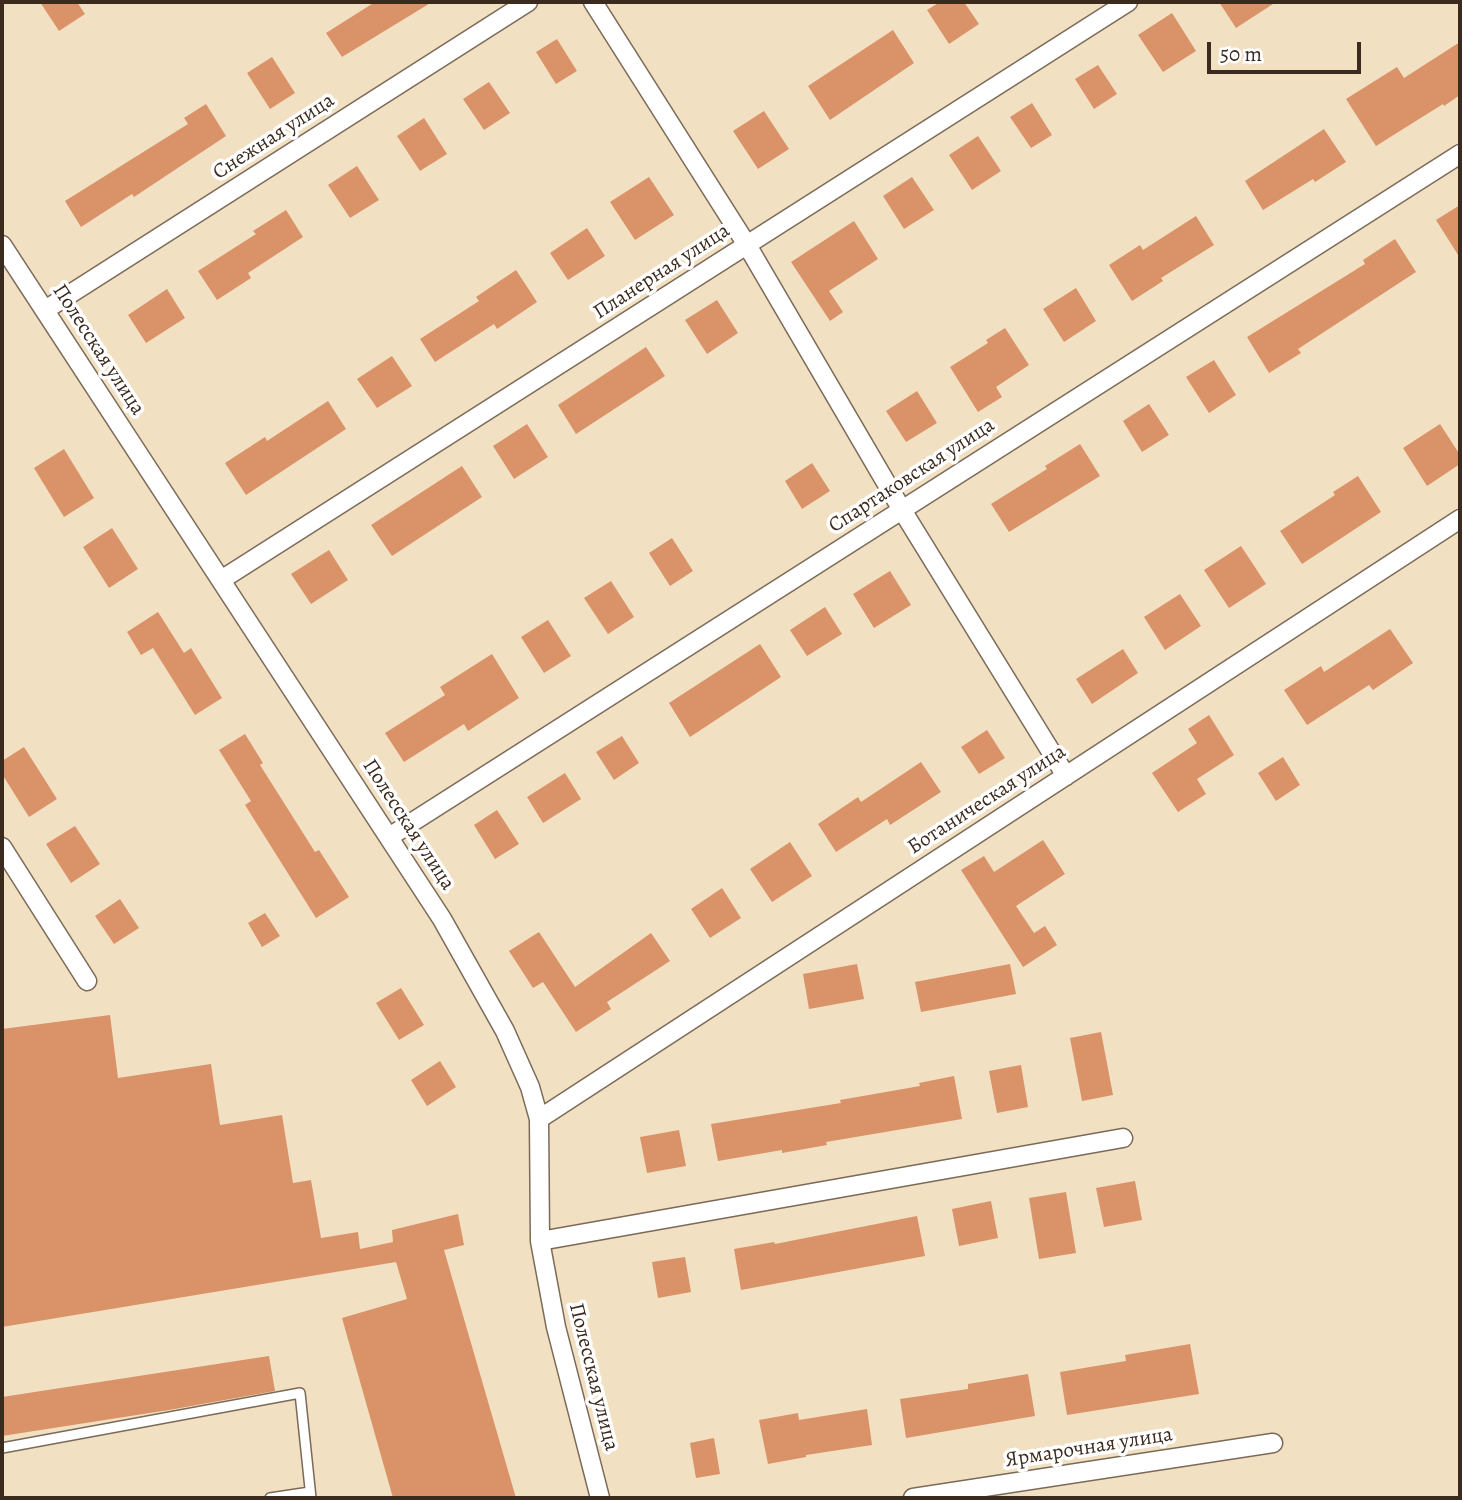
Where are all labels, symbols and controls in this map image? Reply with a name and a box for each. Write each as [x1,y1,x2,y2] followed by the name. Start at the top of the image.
[1210,28,1364,72] scale bar
[1220,40,1262,68] text: 50 m
[209,88,339,186] street label: Снежная улица
[589,218,735,326] street label: Планерная улица
[46,280,150,420] street label: Полесская улица
[824,413,1000,539] street label: Спартаковская улица
[903,739,1071,861] street label: Ботаническая улица
[356,755,460,895] street label: Полесская улица
[563,1301,623,1453] street label: Полесская улица
[1003,1422,1175,1474] street label: Ярмарочная улица

